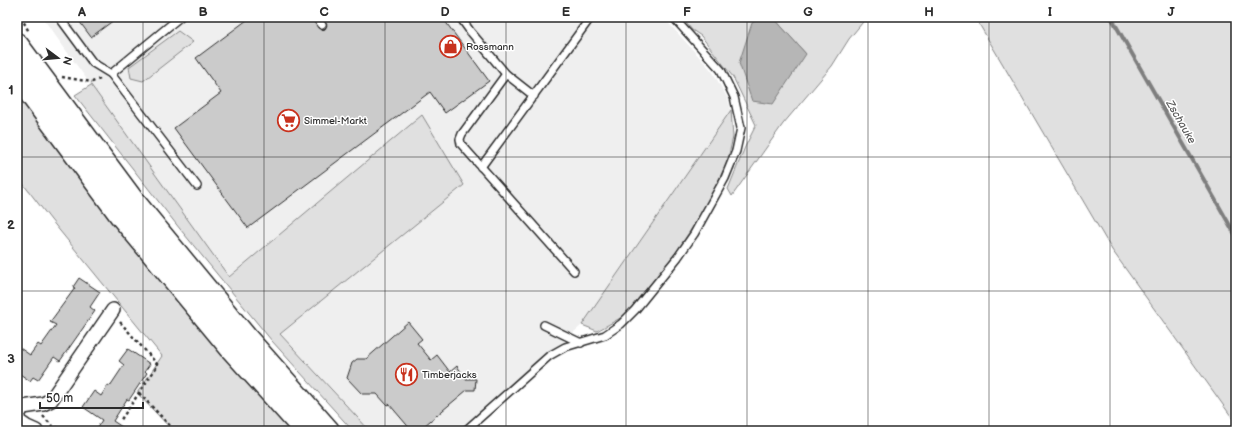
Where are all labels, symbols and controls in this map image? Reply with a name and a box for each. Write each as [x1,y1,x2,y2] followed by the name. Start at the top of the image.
[77,4,86,20] text: A
[198,4,208,20] text: B
[319,4,329,20] text: C
[440,4,450,20] text: D
[562,4,571,20] text: E
[683,4,691,20] text: F
[803,4,813,20] text: G
[924,4,934,20] text: H
[1048,4,1052,20] text: I
[1167,4,1175,20] text: J
[438,34,464,60] shop icon: Rossmann
[38,38,78,78] north arrow
[466,41,514,53] place label: Rossmann
[60,55,75,66] text: N
[8,82,14,98] text: 1
[1163,97,1199,147] water label: Zschauke
[275,108,301,134] supermarket icon: Simmel-Markt
[304,115,367,127] place label: Simmel-Markt
[7,217,15,233] text: 2
[7,351,15,367] text: 3
[393,362,419,388] restaurant icon: Timberjacks
[422,369,477,381] place label: Timberjacks
[40,384,143,410] scale bar
[46,391,73,406] text: 50 m

